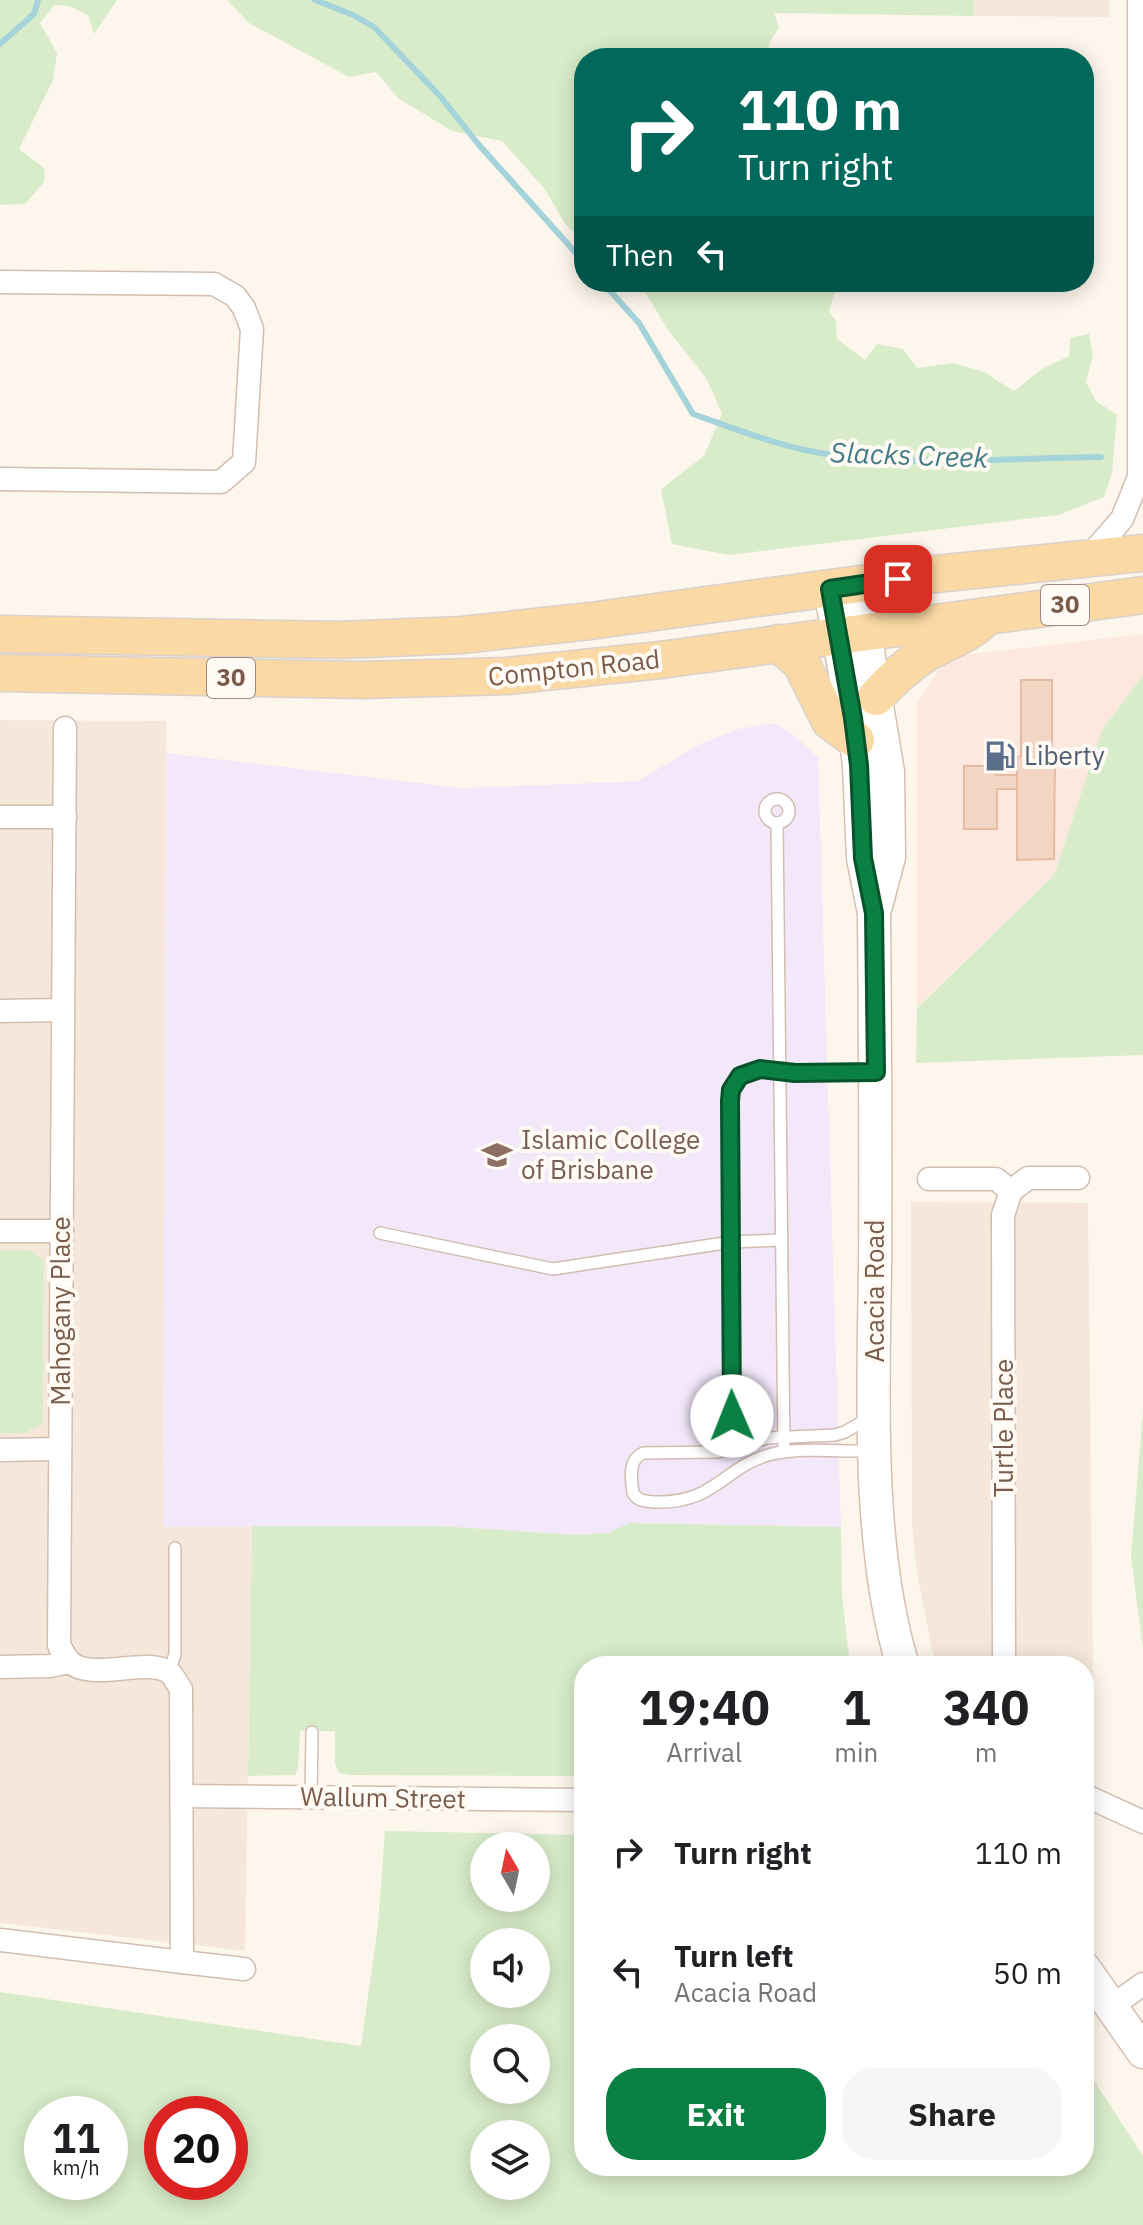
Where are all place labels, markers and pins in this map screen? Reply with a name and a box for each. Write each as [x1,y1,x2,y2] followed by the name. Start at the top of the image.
[864,545,932,613] pin
[1024,738,1105,772] place label: Liberty
[983,739,1017,773] fuel station icon: Liberty
[521,1122,700,1186] place label: Islamic College of Brisbane
[480,1138,514,1172] school or university icon: Islamic College of Brisbane

